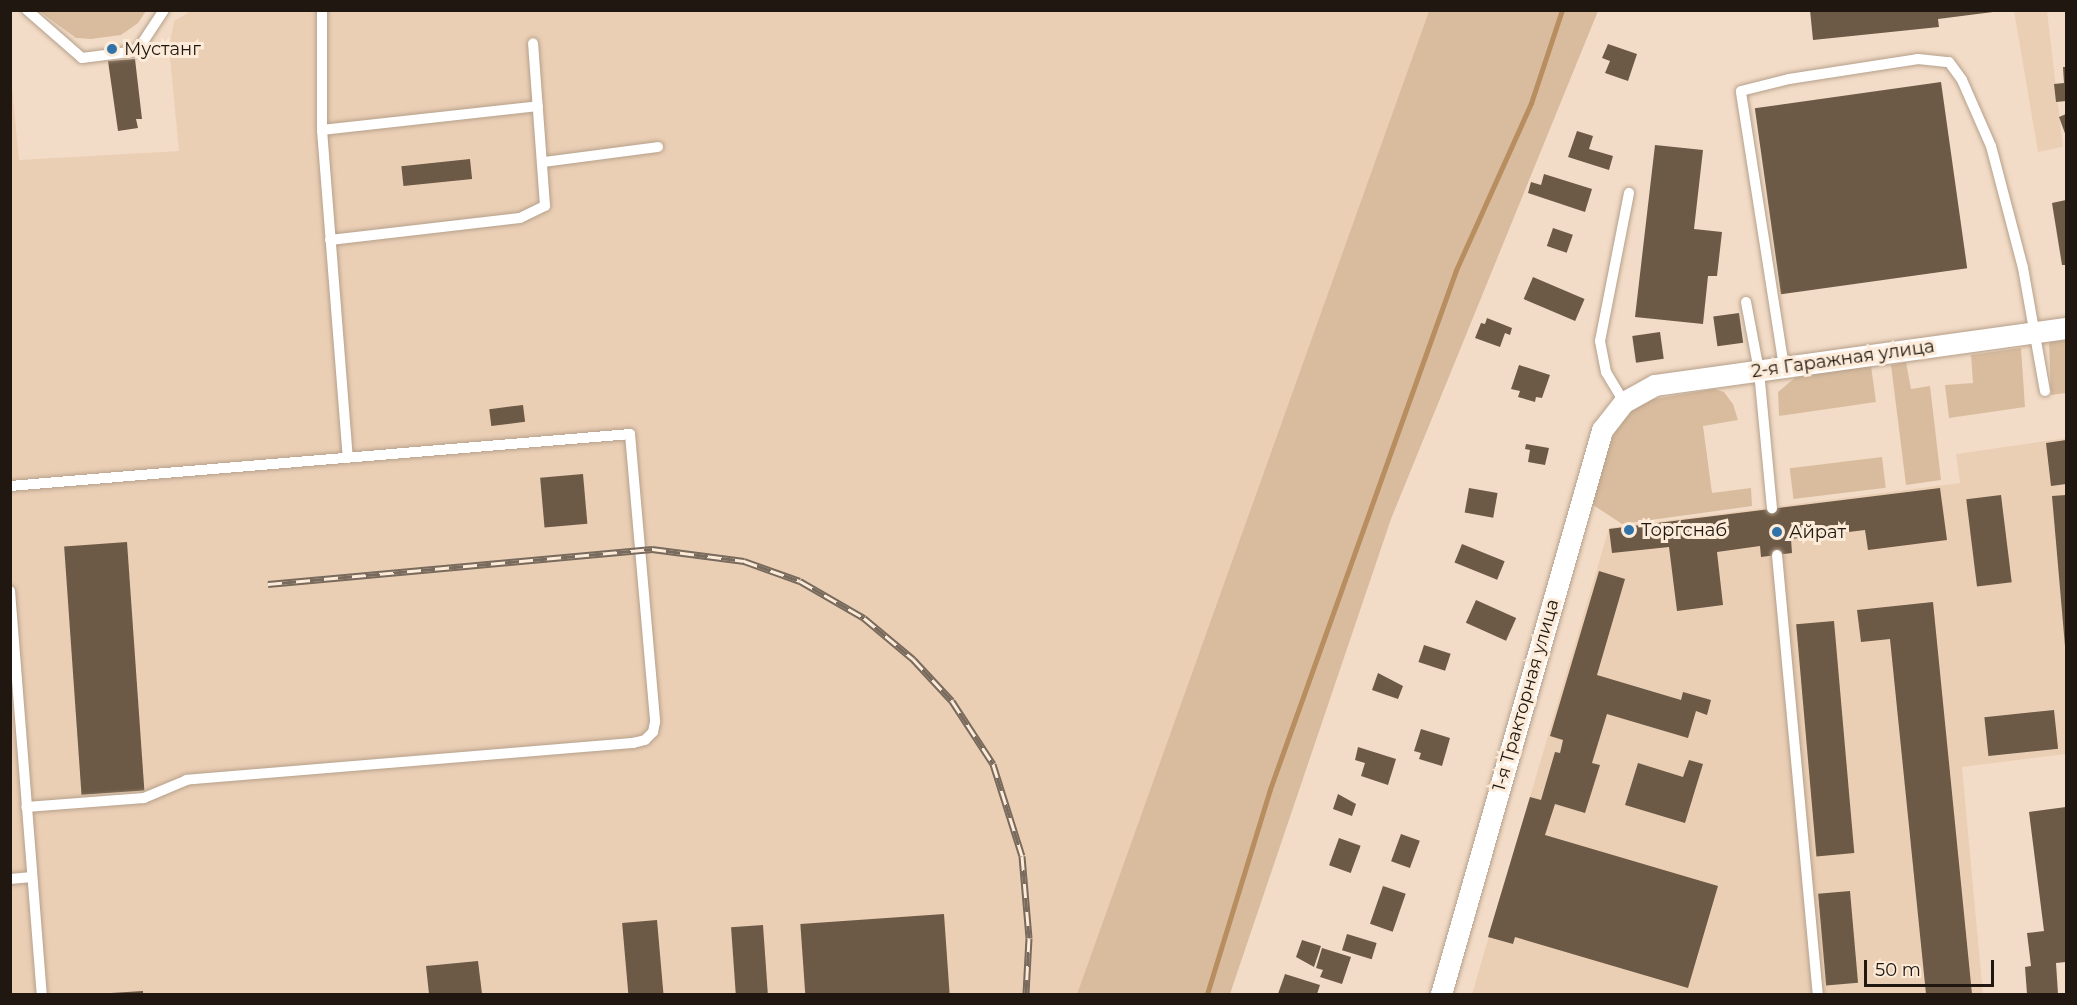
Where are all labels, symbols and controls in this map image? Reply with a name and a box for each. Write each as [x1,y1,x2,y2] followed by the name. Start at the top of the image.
[124,38,201,60] place label: Мустанг
[105,42,119,56] marker: Мустанг
[1750,335,1936,383] street label: 2-я Гаражная улица
[1641,519,1727,541] place label: Торгснаб
[1789,521,1846,543] place label: Айрат
[1622,523,1636,537] marker: Торгснаб
[1770,525,1784,539] marker: Айрат
[1488,597,1564,793] street label: 1-я Тракторная улица
[1867,948,1998,986] scale bar
[1875,959,1921,981] text: 50 m

